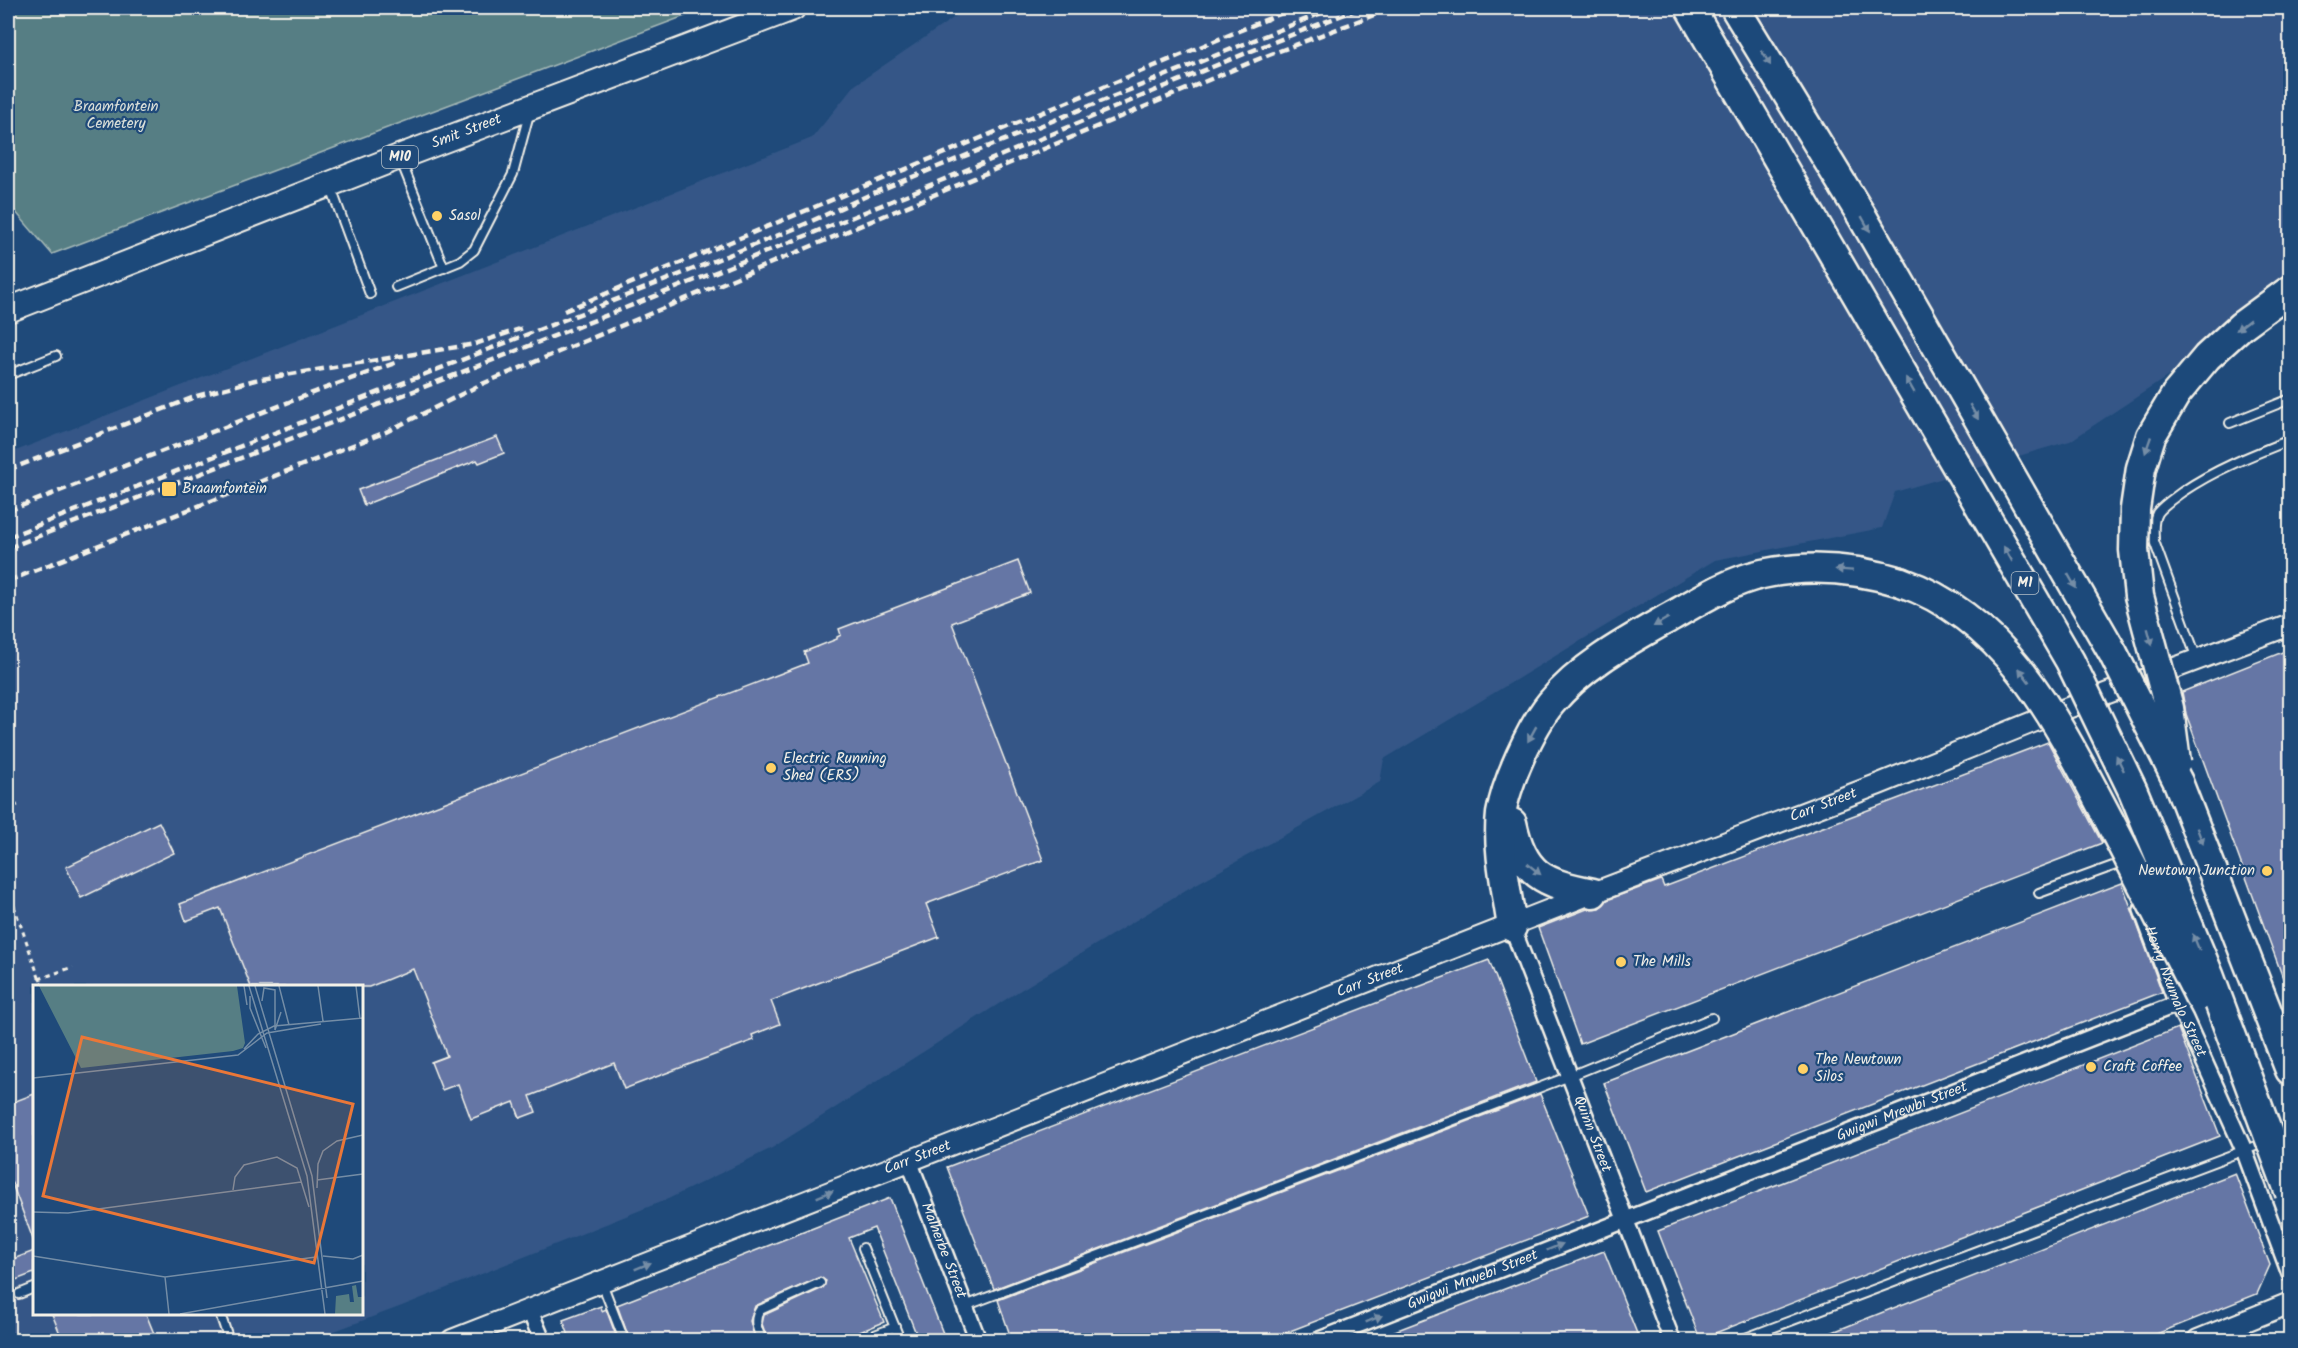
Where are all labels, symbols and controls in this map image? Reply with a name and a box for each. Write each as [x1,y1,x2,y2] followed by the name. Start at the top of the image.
[1760,50,1771,66] one-way arrow
[73,95,159,136] park label: Braamfontein Cemetery
[428,107,505,156] street label: Smit Street
[382,146,418,168] road number: M10
[449,204,481,228] place label: Sasol
[430,209,444,223] marker: Sasol
[1861,216,1871,233] one-way arrow
[2236,318,2251,330] one-way arrow
[1905,376,1915,393] one-way arrow
[1968,404,1979,420] one-way arrow
[2143,436,2153,454] one-way arrow
[182,477,267,501] place label: Braamfontein
[160,480,178,498] marker: Braamfontein
[2003,545,2013,562] one-way arrow
[1834,565,1853,574] one-way arrow
[2012,572,2038,594] road number: M1
[2066,572,2076,589] one-way arrow
[1652,617,1669,627] one-way arrow
[2145,627,2155,646] one-way arrow
[2019,668,2031,683] one-way arrow
[1527,726,1537,743] one-way arrow
[783,747,887,788] place label: Electric Running Shed (ERS)
[2115,754,2124,771] one-way arrow
[764,761,778,775] marker: Electric Running Shed (ERS)
[1786,781,1861,829] street label: Carr Street
[2195,828,2205,846] one-way arrow
[2138,859,2255,883] place label: Newtown Junction
[1526,862,1542,875] one-way arrow
[2260,864,2274,878] marker: Newtown Junction
[2137,923,2213,1061] street label: Henry Nxumalo Street
[2191,933,2200,951] one-way arrow
[1633,950,1692,974] place label: The Mills
[1614,955,1628,969] marker: The Mills
[1333,956,1407,1004] street label: Carr Street
[33,985,363,1315] inset map
[1815,1048,1902,1089] place label: The Newtown Silos
[2103,1055,2182,1079] place label: Craft Coffee
[2084,1060,2098,1074] marker: Craft Coffee
[1796,1062,1810,1076] marker: The Newtown Silos
[1833,1075,1971,1148] street label: Gwigwi Mrewbi Street
[1566,1092,1618,1176] street label: Quinn Street
[881,1134,955,1182] street label: Carr Street
[816,1189,834,1199] one-way arrow
[914,1199,973,1302] street label: Malherbe Street
[1546,1242,1564,1251] one-way arrow
[1404,1243,1542,1316] street label: Gwigwi Mrwebi Street
[634,1261,652,1270] one-way arrow
[1365,1314,1383,1324] one-way arrow

